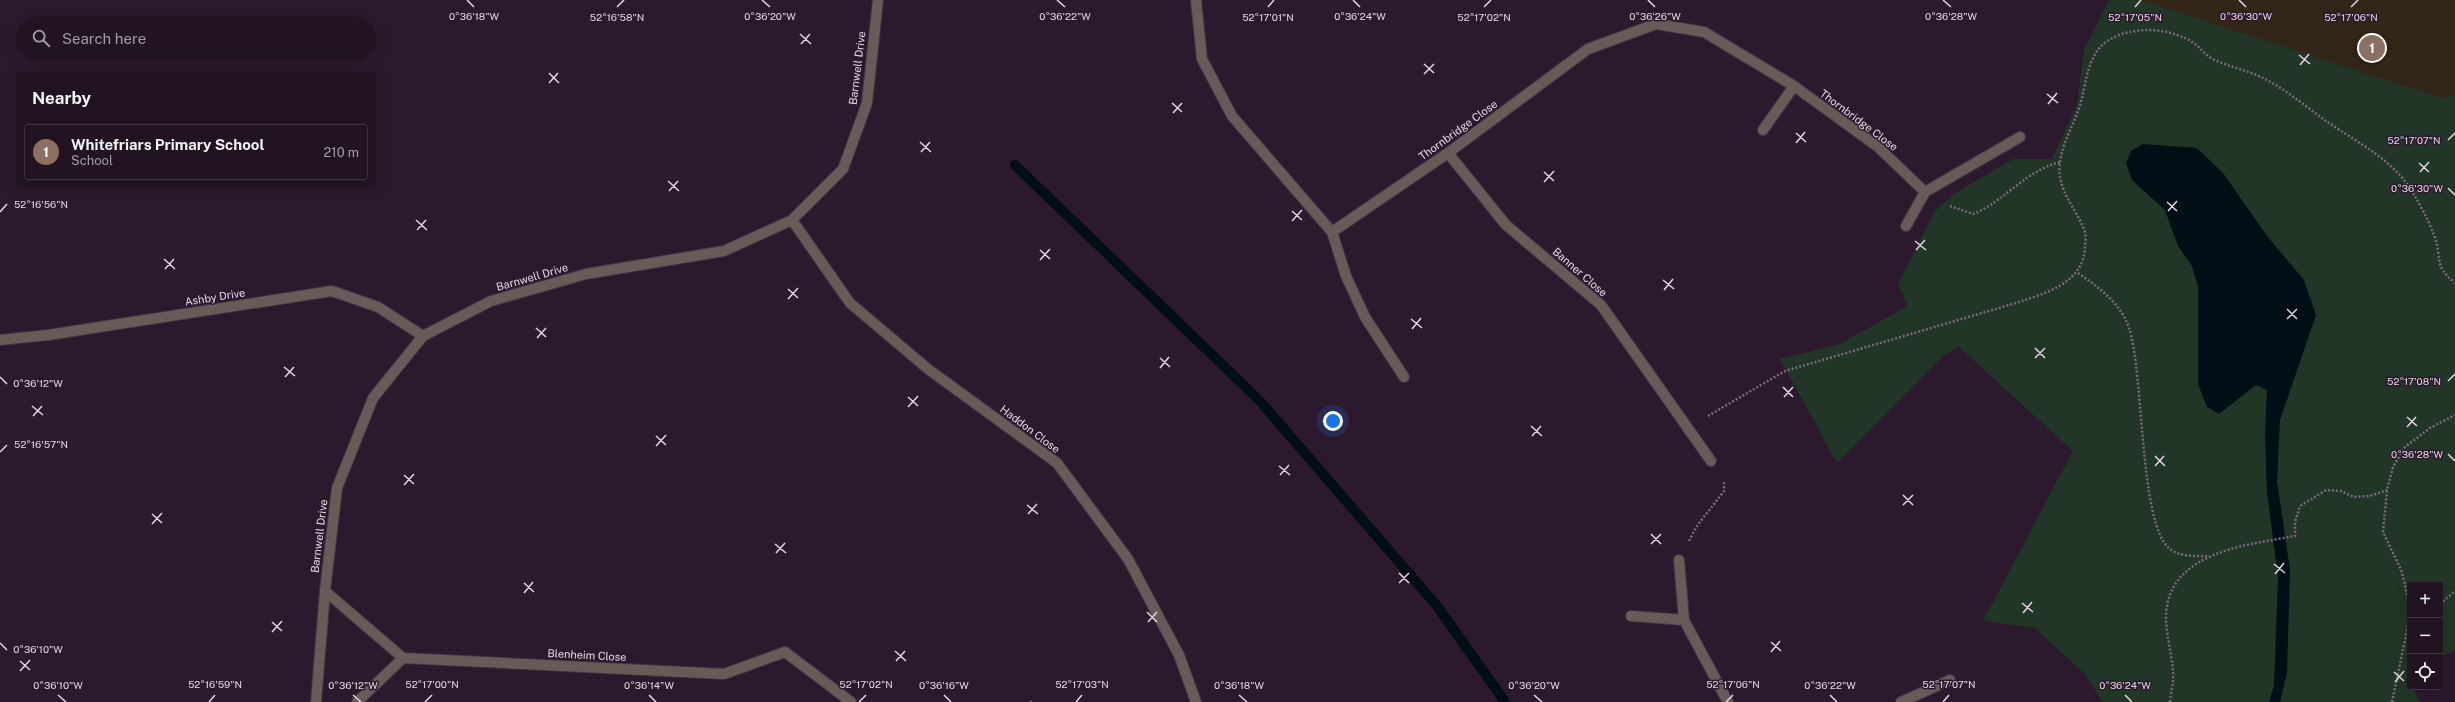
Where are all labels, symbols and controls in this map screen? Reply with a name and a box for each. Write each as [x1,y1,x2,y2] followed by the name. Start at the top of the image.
[449,10,499,22] text: 0°36'18"W
[744,10,796,22] text: 0°36'20"W
[1039,10,1091,22] text: 0°36'22"W
[1334,10,1386,22] text: 0°36'24"W
[1629,10,1681,22] text: 0°36'26"W
[1925,10,1977,22] text: 0°36'28"W
[2220,10,2272,22] text: 0°36'30"W
[590,11,644,23] text: 52°16'58"N
[1242,11,1294,23] text: 52°17'01"N
[1457,11,1511,23] text: 52°17'02"N
[2108,11,2162,23] text: 52°17'05"N
[2324,11,2378,23] text: 52°17'06"N
[16,16,376,60] search box
[30,27,52,49] icon: search
[62,30,146,47] text: Search here
[847,30,867,106] street label: Barnwell Drive
[2359,33,2385,63] pin: 1
[1818,87,1900,153] street label: Thornbridge Close
[32,88,91,108] text: Nearby
[1416,98,1500,162] street label: Thornbridge Close
[2387,134,2441,146] text: 52°17'07"N
[71,136,264,153] text: Whitefriars Primary School
[43,145,49,160] text: 1
[324,145,359,160] text: 210 m
[71,153,113,168] text: School
[2391,182,2443,194] text: 0°36'30"W
[14,198,68,210] text: 52°16'56"N
[1550,245,1610,299] street label: Banner Close
[495,261,569,293] street label: Barnwell Drive
[184,286,246,308] street label: Ashby Drive
[2387,375,2441,387] text: 52°17'08"N
[13,377,63,389] text: 0°36'12"W
[998,403,1062,455] street label: Haddon Close
[1323,411,1343,431] your location
[14,438,68,450] text: 52°16'57"N
[2391,448,2443,460] text: 0°36'28"W
[309,498,329,574] street label: Barnwell Drive
[2407,582,2443,690] map controls
[2407,582,2443,618] button: +
[2407,618,2443,654] button: −
[13,643,63,655] text: 0°36'10"W
[547,647,627,663] street label: Blenheim Close
[2407,654,2443,690] button: locate
[188,678,242,690] text: 52°16'59"N
[405,678,459,690] text: 52°17'00"N
[839,678,893,690] text: 52°17'02"N
[1055,678,1109,690] text: 52°17'03"N
[1706,678,1760,690] text: 52°17'06"N
[1922,678,1976,690] text: 52°17'07"N
[33,679,83,691] text: 0°36'10"W
[328,679,378,691] text: 0°36'12"W
[624,679,674,691] text: 0°36'14"W
[919,679,969,691] text: 0°36'16"W
[1214,679,1264,691] text: 0°36'18"W
[1508,679,1560,691] text: 0°36'20"W
[1804,679,1856,691] text: 0°36'22"W
[2099,679,2151,691] text: 0°36'24"W

